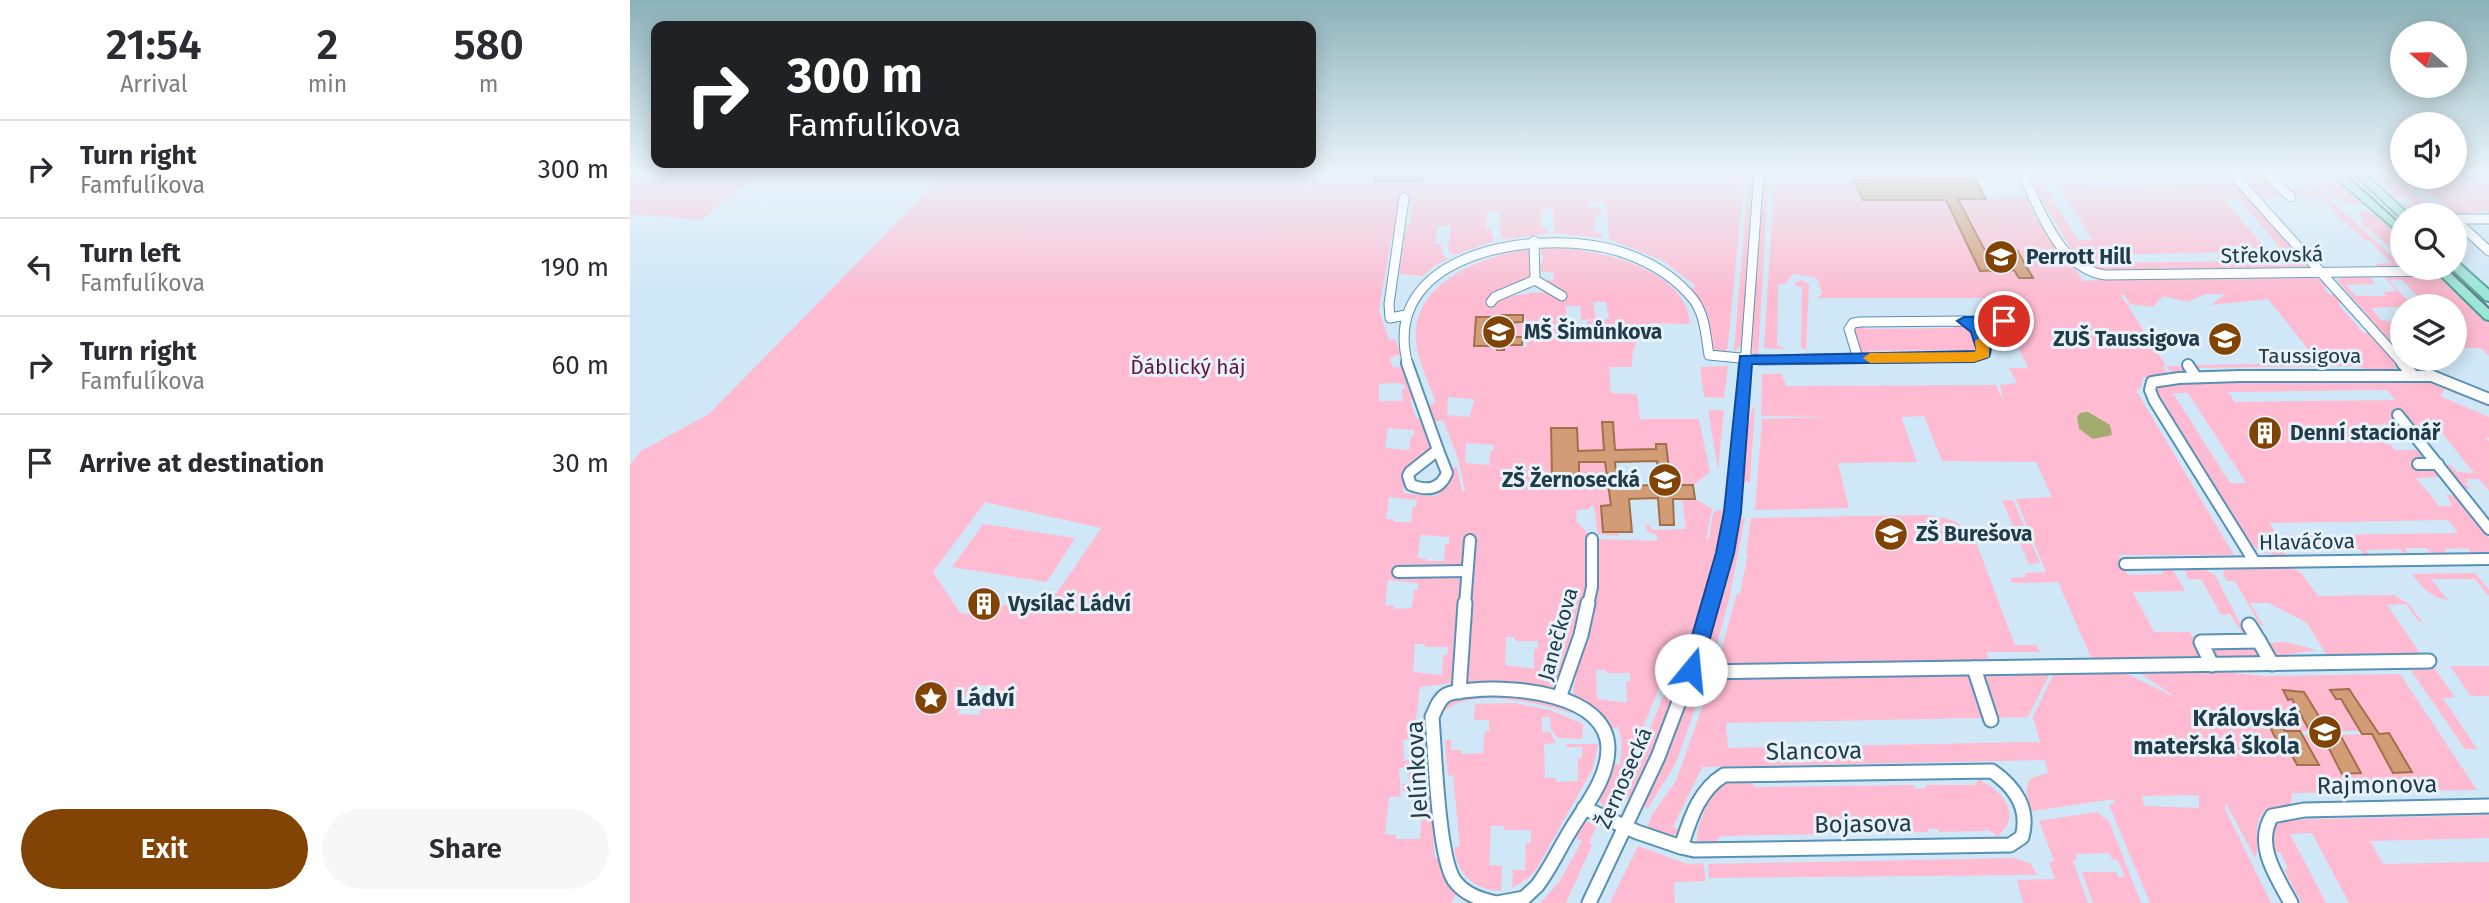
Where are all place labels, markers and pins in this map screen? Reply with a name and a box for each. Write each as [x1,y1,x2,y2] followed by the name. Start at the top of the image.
[1982,238,2020,276] school or university icon: Perrott Hill
[2026,244,2132,270] place label: Perrott Hill
[1974,291,2034,351] pin
[1480,313,1518,351] school or university icon: MŠ Šimůnkova
[1524,317,1662,345] place label: MŠ Šimůnkova
[2206,320,2244,358] school or university icon: ZUŠ Taussigova
[2053,324,2200,352] place label: ZUŠ Taussigova
[2246,414,2284,452] building icon: Denní stacionář
[2290,420,2441,446] place label: Denní stacionář
[1646,461,1684,499] school or university icon: ZŠ Žernosecká
[1502,465,1640,493] place label: ZŠ Žernosecká
[1872,515,1910,553] school or university icon: ZŠ Burešova
[1916,519,2033,547] place label: ZŠ Burešova
[965,585,1003,623] building icon: Vysílač Ládví
[1007,591,1131,617] place label: Vysílač Ládví
[912,679,950,717] place icon: Ládví
[956,684,1015,712] place label: Ládví
[2133,704,2300,760] place label: Královská mateřská škola
[2306,713,2344,751] school or university icon: Královská mateřská škola

